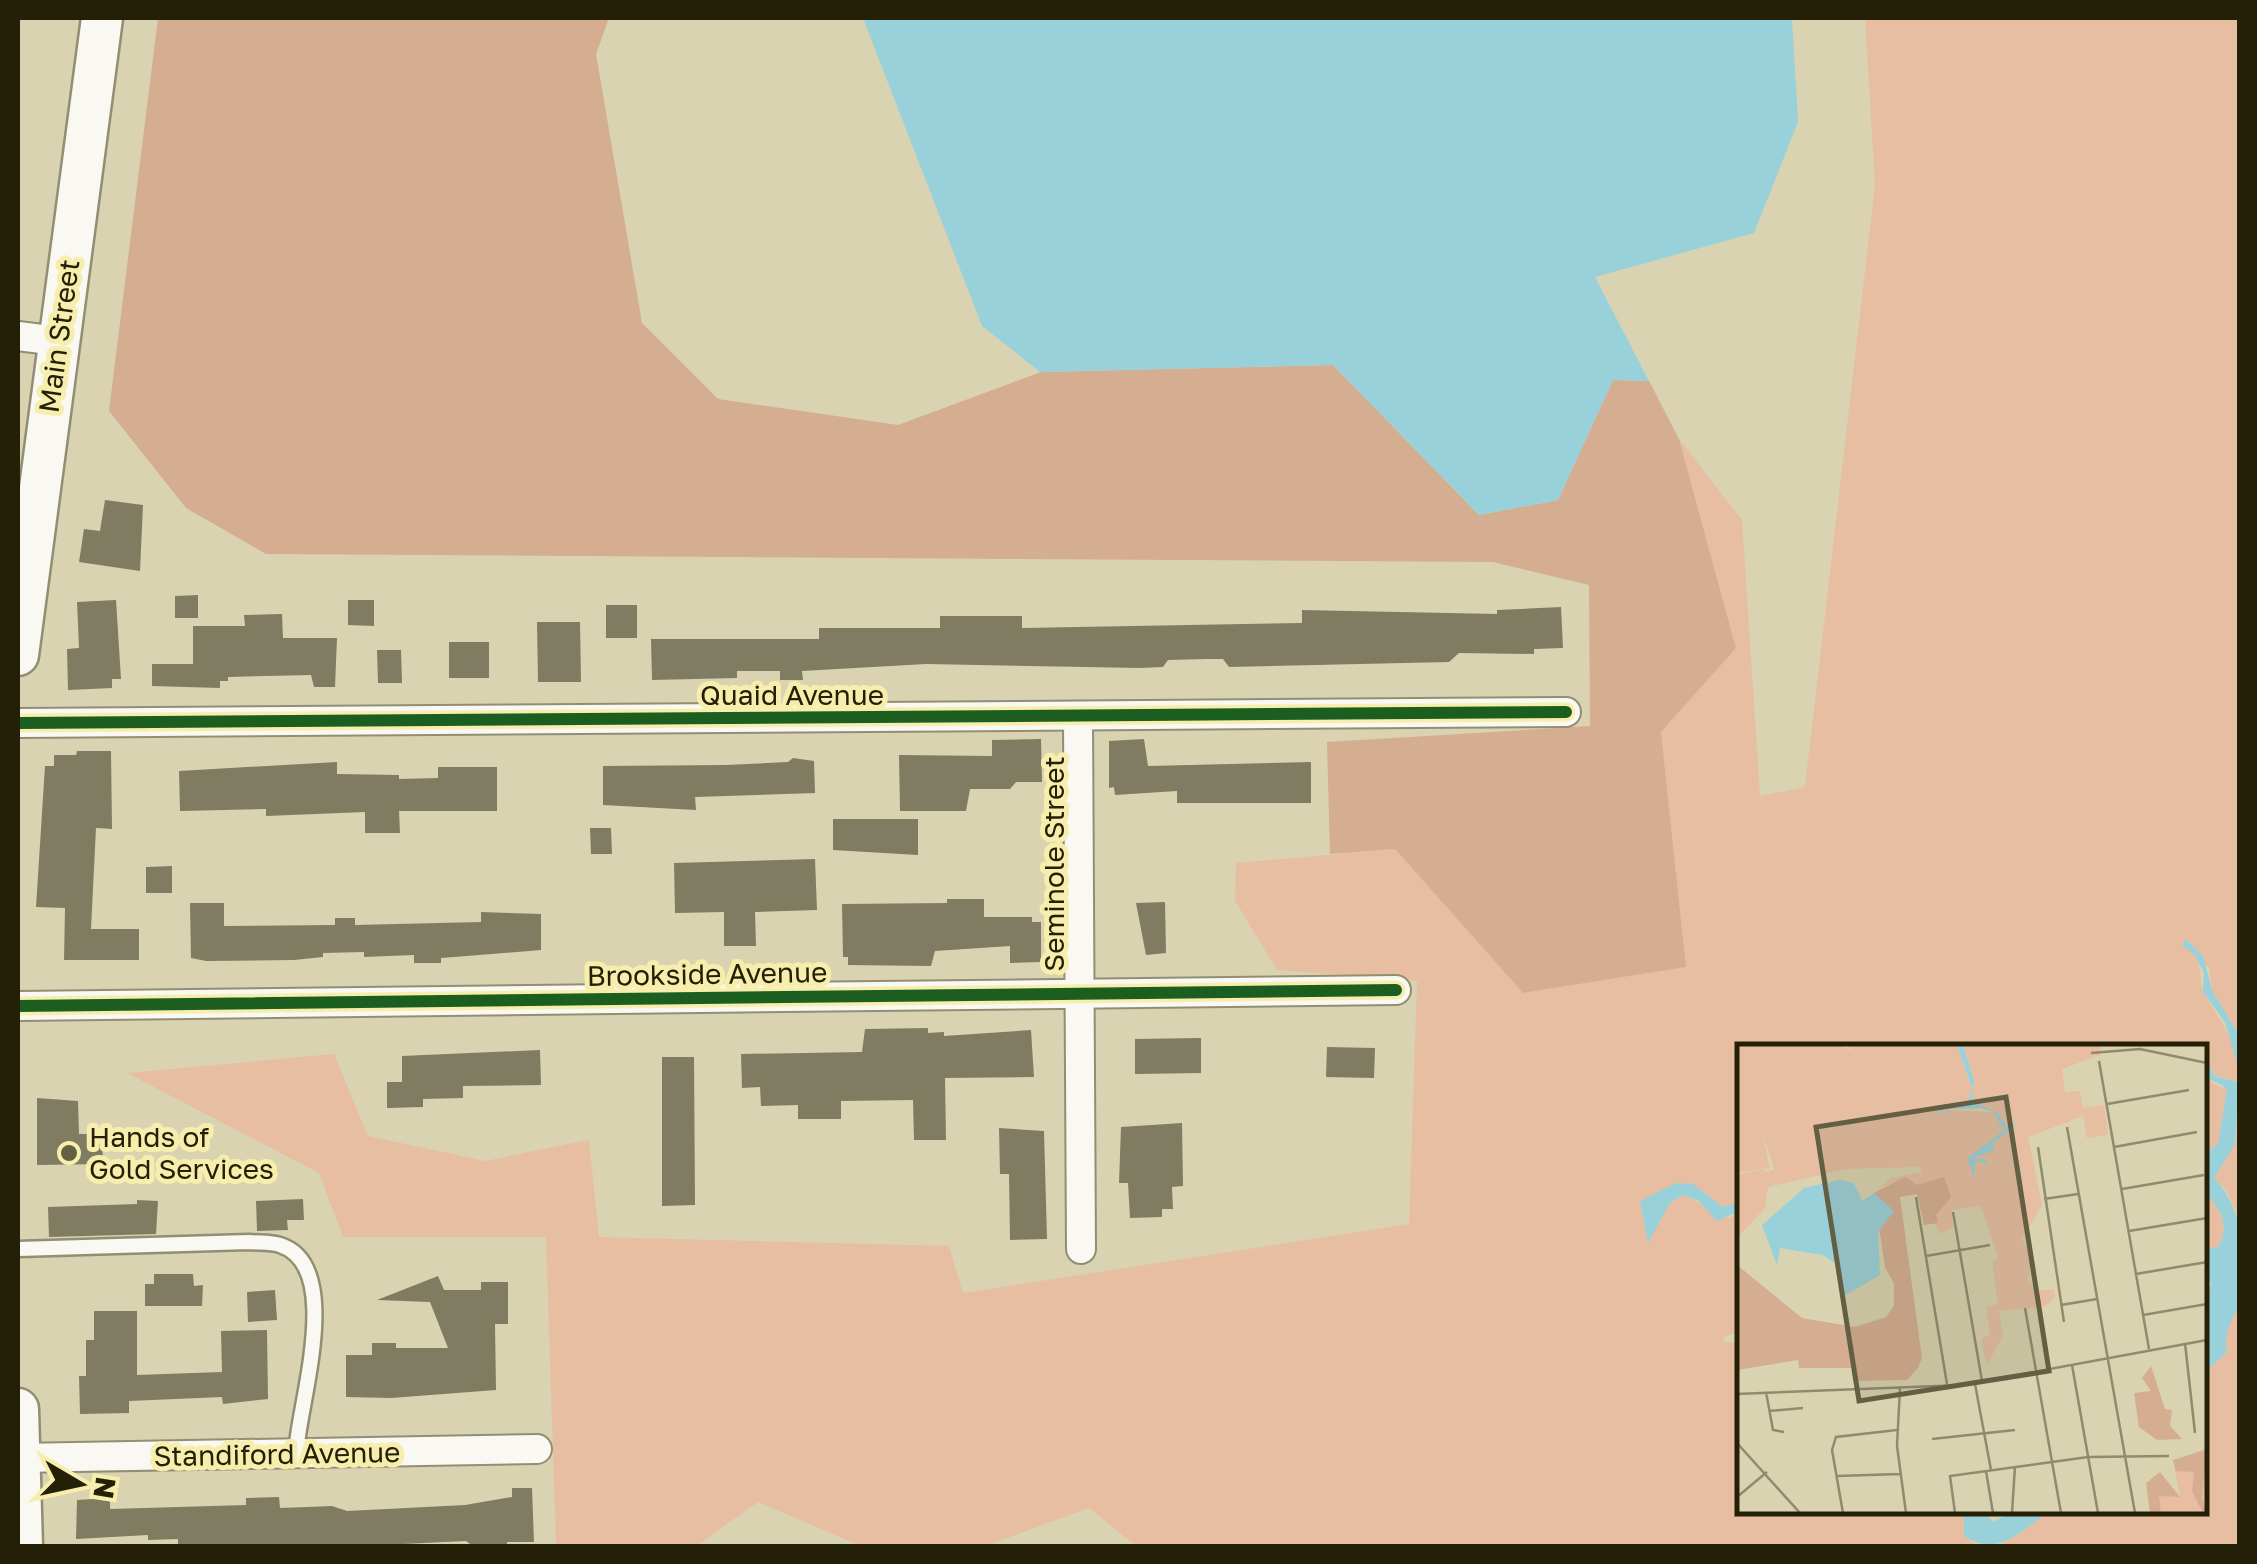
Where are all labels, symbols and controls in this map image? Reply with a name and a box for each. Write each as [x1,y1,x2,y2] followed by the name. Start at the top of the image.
[31,257,86,415] street label: Main Street
[700,678,884,711] street label: Quaid Avenue
[1037,756,1070,972] street label: Seminole Street
[586,955,827,992] street label: Brookside Avenue
[1737,1044,2207,1514] inset map
[89,1120,274,1185] place label: Hands of Gold Services
[58,1142,80,1164] marker: Hands of Gold Services
[30,1434,130,1534] north arrow
[153,1435,401,1472] street label: Standiford Avenue
[87,1475,123,1501] text: N

